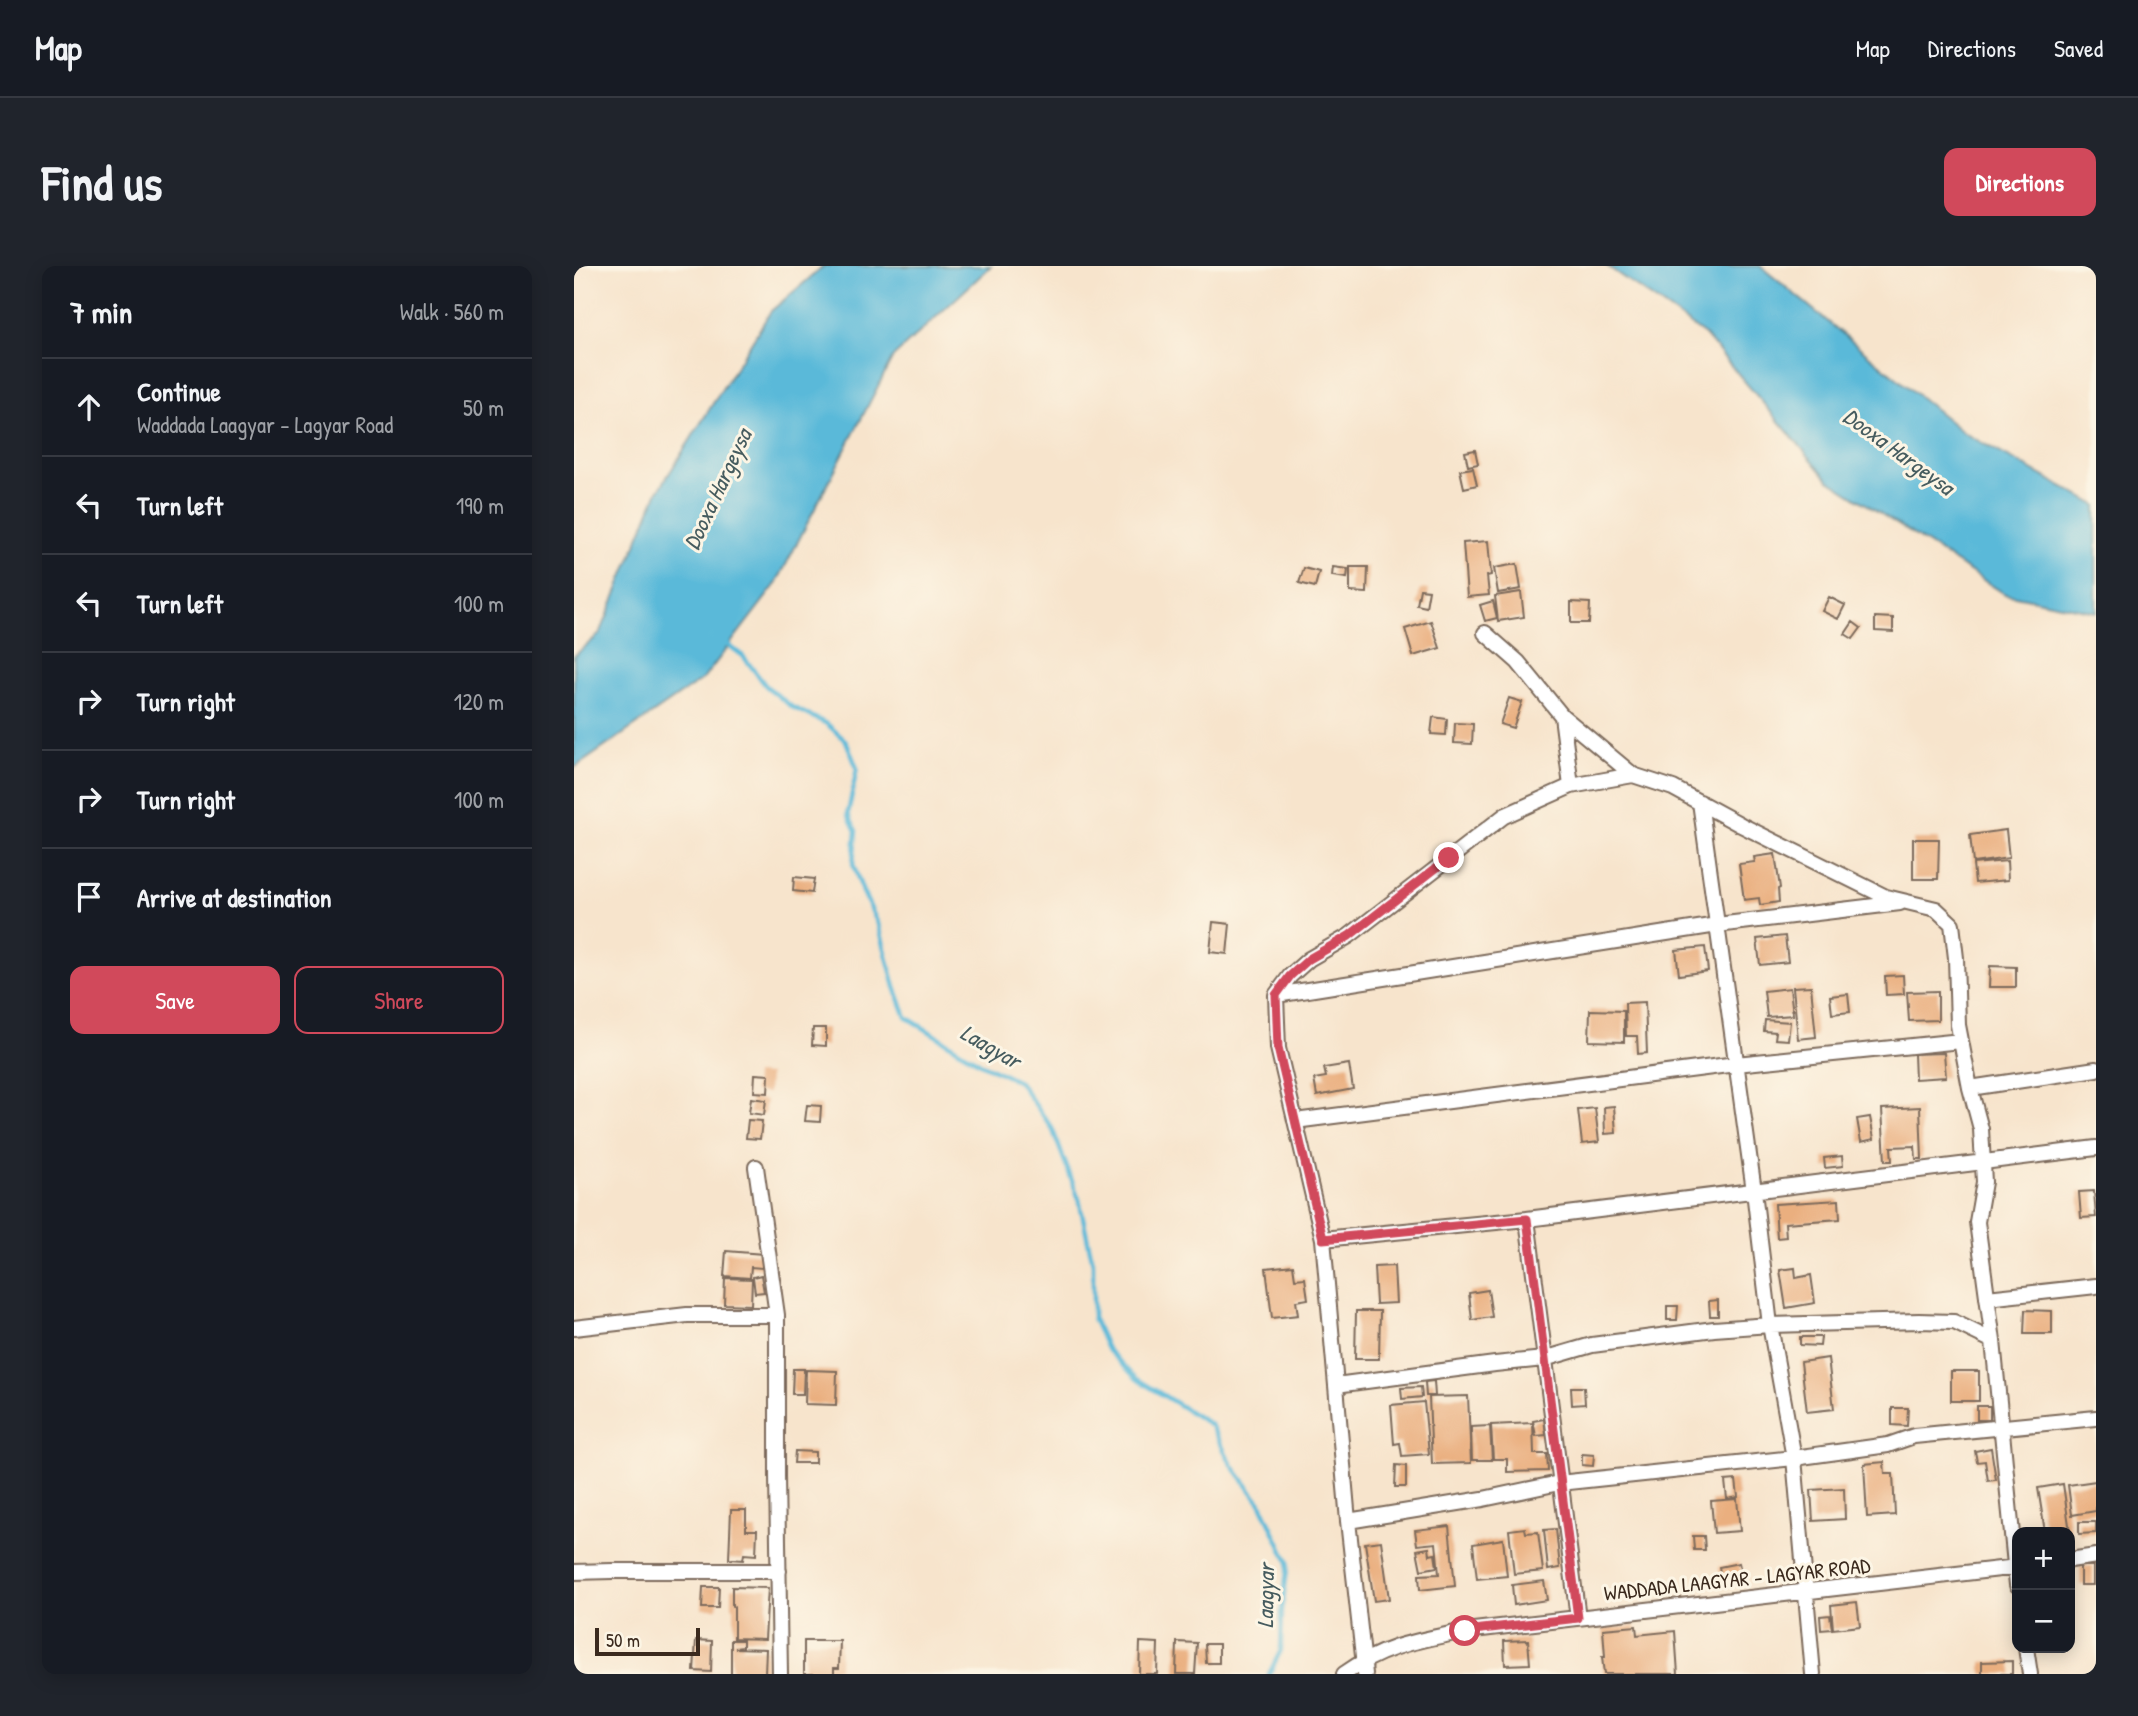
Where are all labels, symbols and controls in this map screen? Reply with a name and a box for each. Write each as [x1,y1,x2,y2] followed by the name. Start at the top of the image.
[35,26,82,70] text: Map
[1856,32,1890,64] text: Map
[1928,32,2016,64] text: Directions
[2054,32,2103,64] text: Saved
[1944,148,2096,216] button: Directions
[42,149,162,215] text: Find us
[70,292,132,332] text: 7 min
[400,296,504,327] text: Walk · 560 m
[137,374,221,409] text: Continue
[70,388,108,426] icon: ahead
[463,392,504,423] text: 50 m
[1837,400,1962,504] water label: Dooxa Hargeysa
[137,409,393,440] text: Waddada Laagyar - Lagyar Road
[676,422,760,555] water label: Dooxa Hargeysa
[70,486,108,524] icon: left
[137,488,223,523] text: Turn left
[456,490,504,521] text: 190 m
[70,584,108,622] icon: left
[137,586,223,621] text: Turn left
[454,588,504,619] text: 100 m
[70,682,108,720] icon: right
[137,684,235,719] text: Turn right
[454,686,504,717] text: 120 m
[70,780,108,818] icon: right
[137,782,235,817] text: Turn right
[454,784,504,815] text: 100 m
[1433,842,1464,873] route end
[70,878,108,916] icon: arrive
[137,880,332,915] text: Arrive at destination
[70,966,280,1034] button: Save
[294,966,504,1034] button: Share
[955,1016,1029,1078] water label: Laagyar
[2012,1527,2075,1653] map controls
[2012,1527,2075,1590] button: +
[1602,1551,1872,1607] street label: WADDADA LAAGYAR - LAGYAR ROAD
[1249,1560,1282,1629] water label: Laagyar
[2012,1590,2075,1653] button: −
[1449,1615,1480,1646] route start
[595,1625,700,1657] scale bar
[606,1627,640,1653] text: 50 m

